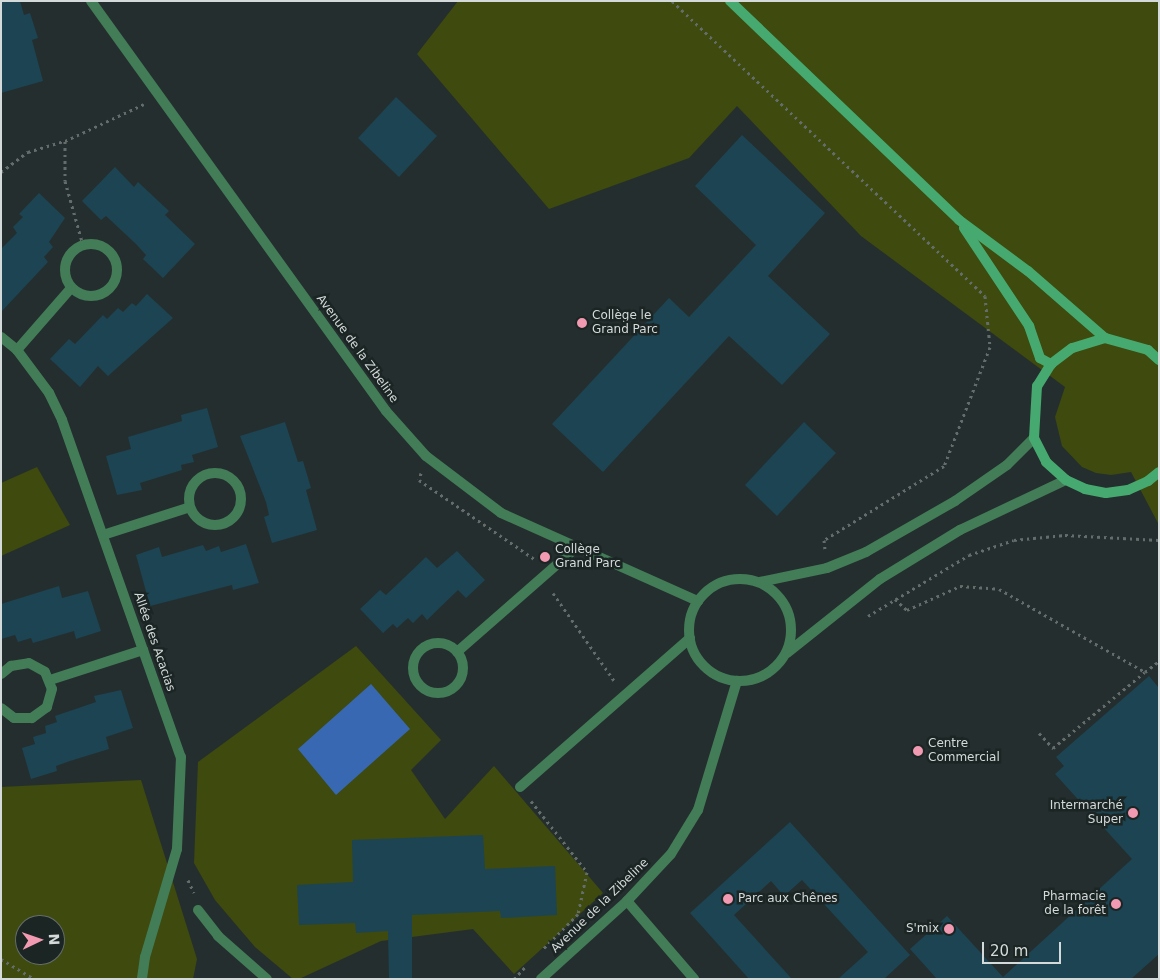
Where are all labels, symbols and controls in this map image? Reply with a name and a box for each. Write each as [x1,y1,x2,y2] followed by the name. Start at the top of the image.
[313,292,401,406] street label: Avenue de la Zibeline
[592,309,658,337] place label: Collège le Grand Parc
[576,317,588,329] marker: Collège le Grand Parc
[555,543,621,571] place label: Collège Grand Parc
[539,551,551,563] marker: Collège Grand Parc
[130,590,178,694] street label: Allée des Acacias
[928,737,1000,765] place label: Centre Commercial
[912,745,924,757] marker: Centre Commercial
[1050,799,1123,827] place label: Intermarché Super
[1127,807,1139,819] marker: Intermarché Super
[548,856,652,956] street label: Avenue de la Zibeline
[1043,890,1106,918] place label: Pharmacie de la forêt
[738,892,838,906] place label: Parc aux Chênes
[722,893,734,905] marker: Parc aux Chênes
[1110,898,1122,910] marker: Pharmacie de la forêt
[15,915,65,965] north arrow
[906,922,939,936] place label: S'mix
[943,923,955,935] marker: S'mix
[985,932,1064,964] scale bar
[46,933,62,946] text: N
[990,942,1028,960] text: 20 m

